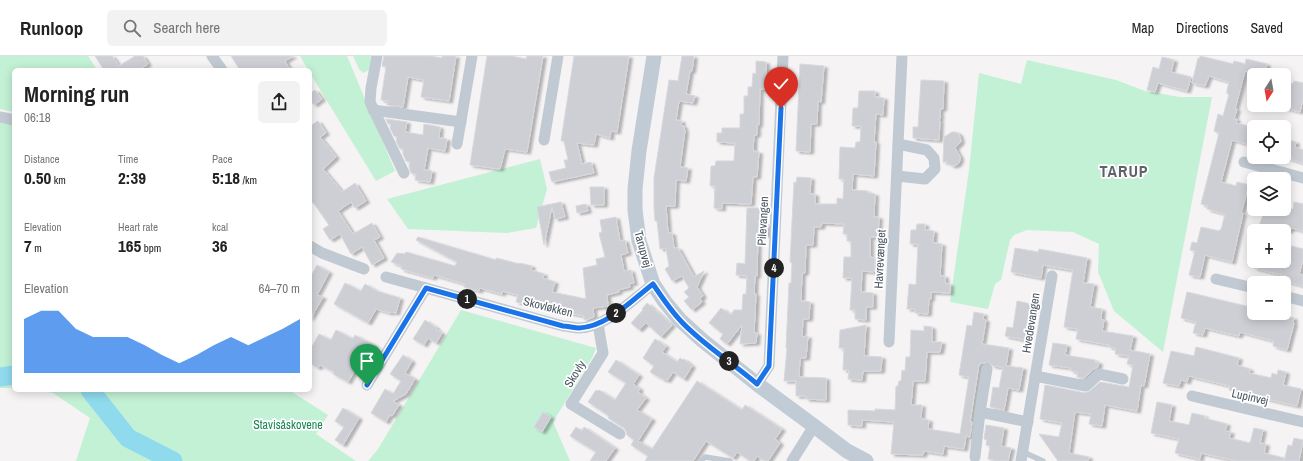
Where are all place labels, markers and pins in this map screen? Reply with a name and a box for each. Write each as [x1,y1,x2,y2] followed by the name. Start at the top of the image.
[764,67,798,108] pin
[764,258,784,278] pin: 4
[457,289,477,309] pin: 1
[606,303,626,323] pin: 2
[350,344,384,385] pin
[719,351,739,371] pin: 3

